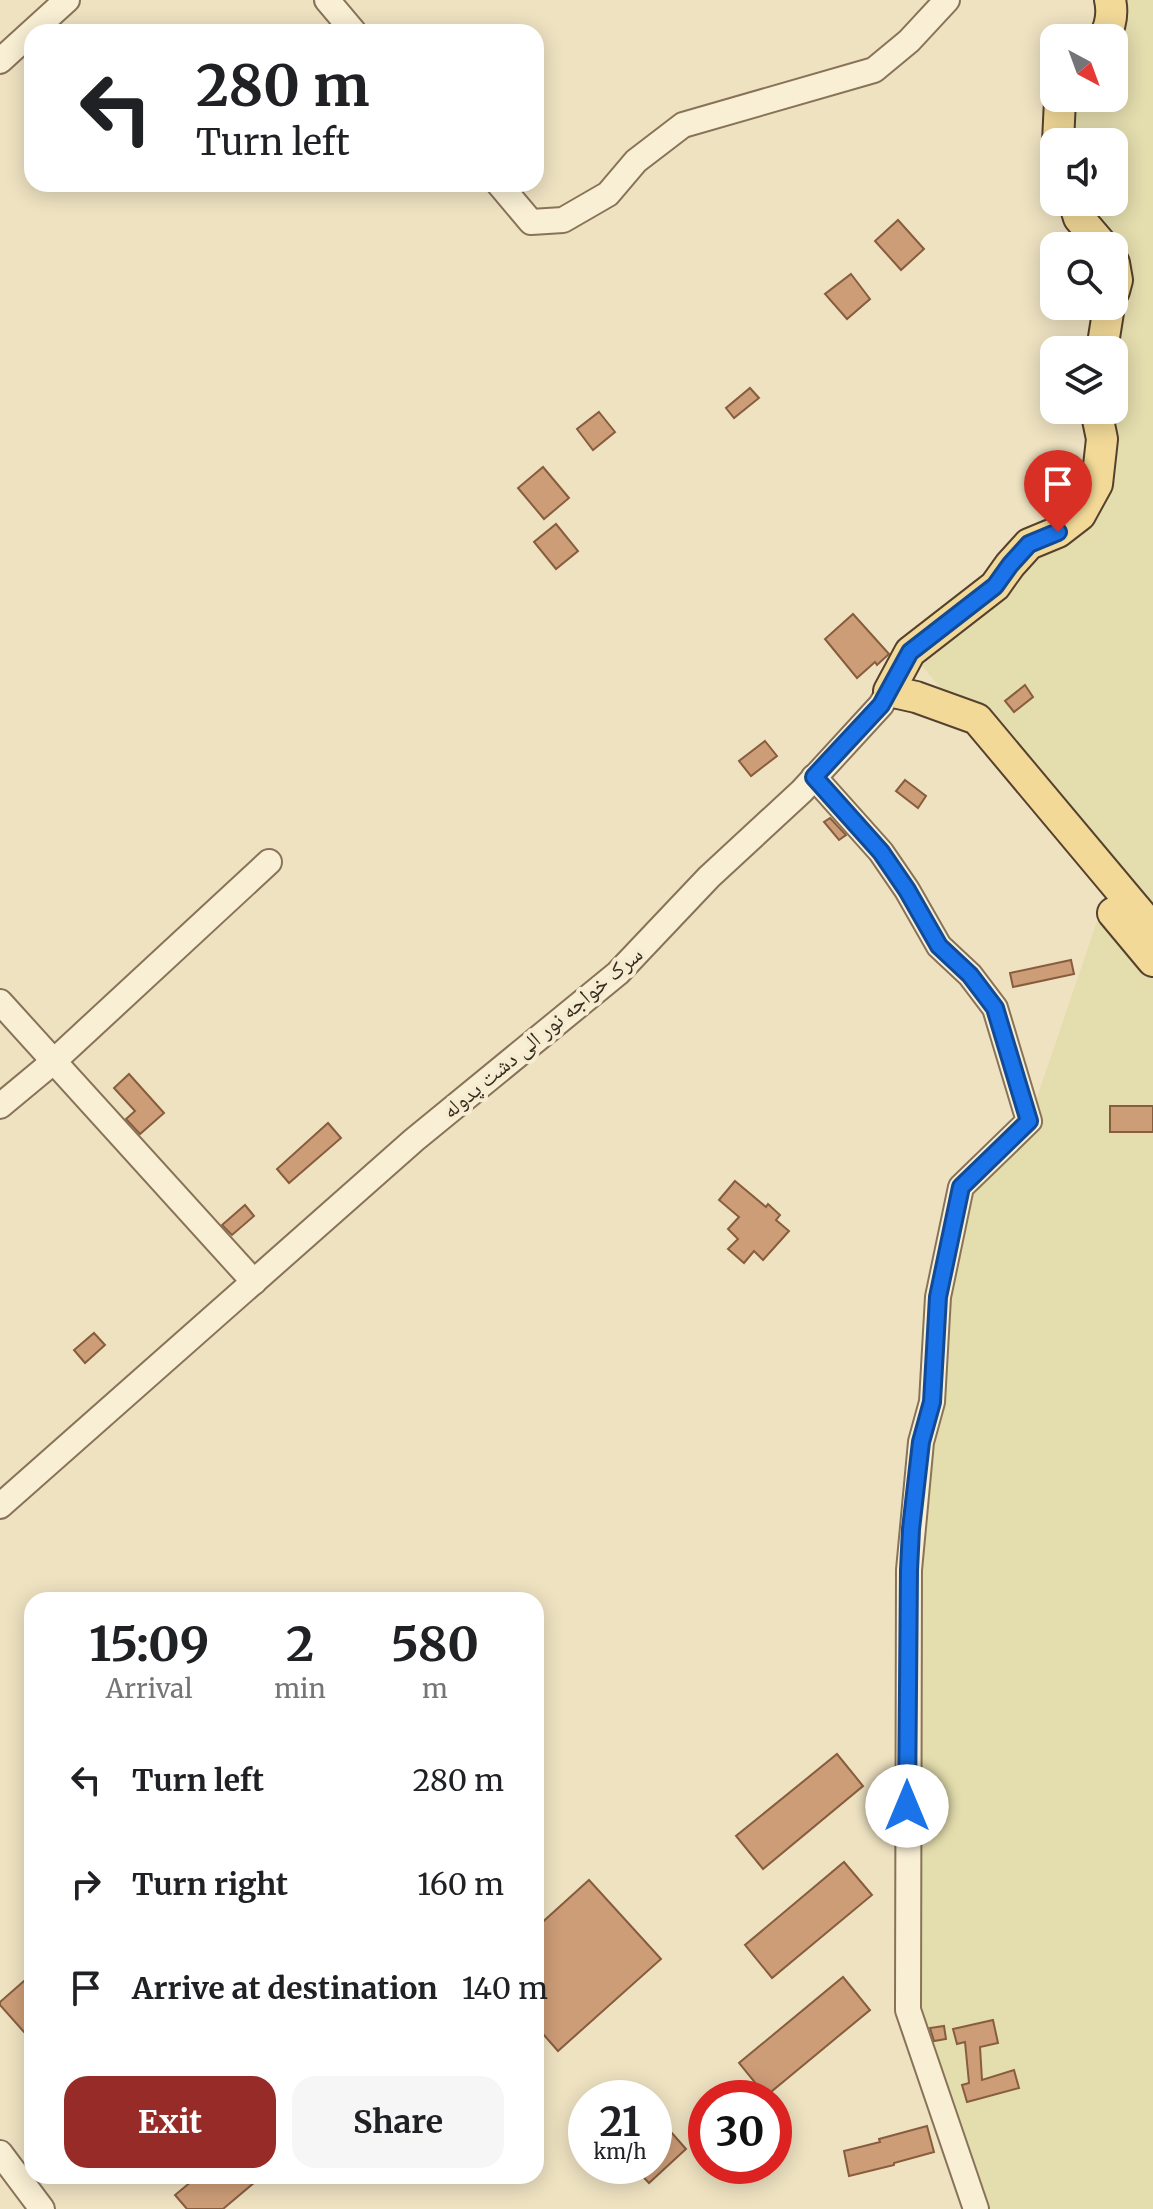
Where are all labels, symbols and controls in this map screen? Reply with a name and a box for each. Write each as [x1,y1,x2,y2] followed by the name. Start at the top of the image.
[1040,24,1128,112] north arrow
[1040,24,1128,424] map controls
[196,51,370,121] text: 280 m
[64,56,168,160] icon: left
[196,120,350,165] text: Turn left
[1040,128,1128,216] button: sound
[1040,232,1128,320] button: search
[1040,336,1128,424] button: layers
[1024,450,1092,532] pin
[1036,462,1080,506] icon: arrive
[436,940,648,1124] street label: سرک خواجه نور الی دشت پدوله
[89,1614,209,1674] text: 15:09
[286,1614,314,1674] text: 2
[391,1614,479,1674] text: 580
[106,1672,193,1705] text: Arrival
[274,1672,326,1705] text: min
[422,1672,448,1705] text: m
[64,1758,108,1802] icon: left
[132,1761,264,1799] text: Turn left
[413,1761,504,1799] text: 280 m
[865,1764,949,1848] position arrow
[64,1862,108,1906] icon: right
[132,1865,288,1903] text: Turn right
[417,1865,504,1903] text: 160 m
[64,1966,108,2010] icon: arrive
[132,1969,438,2007] text: Arrive at destination
[462,1969,548,2007] text: 140 m
[64,2076,276,2168] button: Exit
[292,2076,504,2168] button: Share
[688,2080,792,2184] speed limit sign: 30
[600,2097,640,2147] text: 21
[594,2139,646,2164] text: km/h

